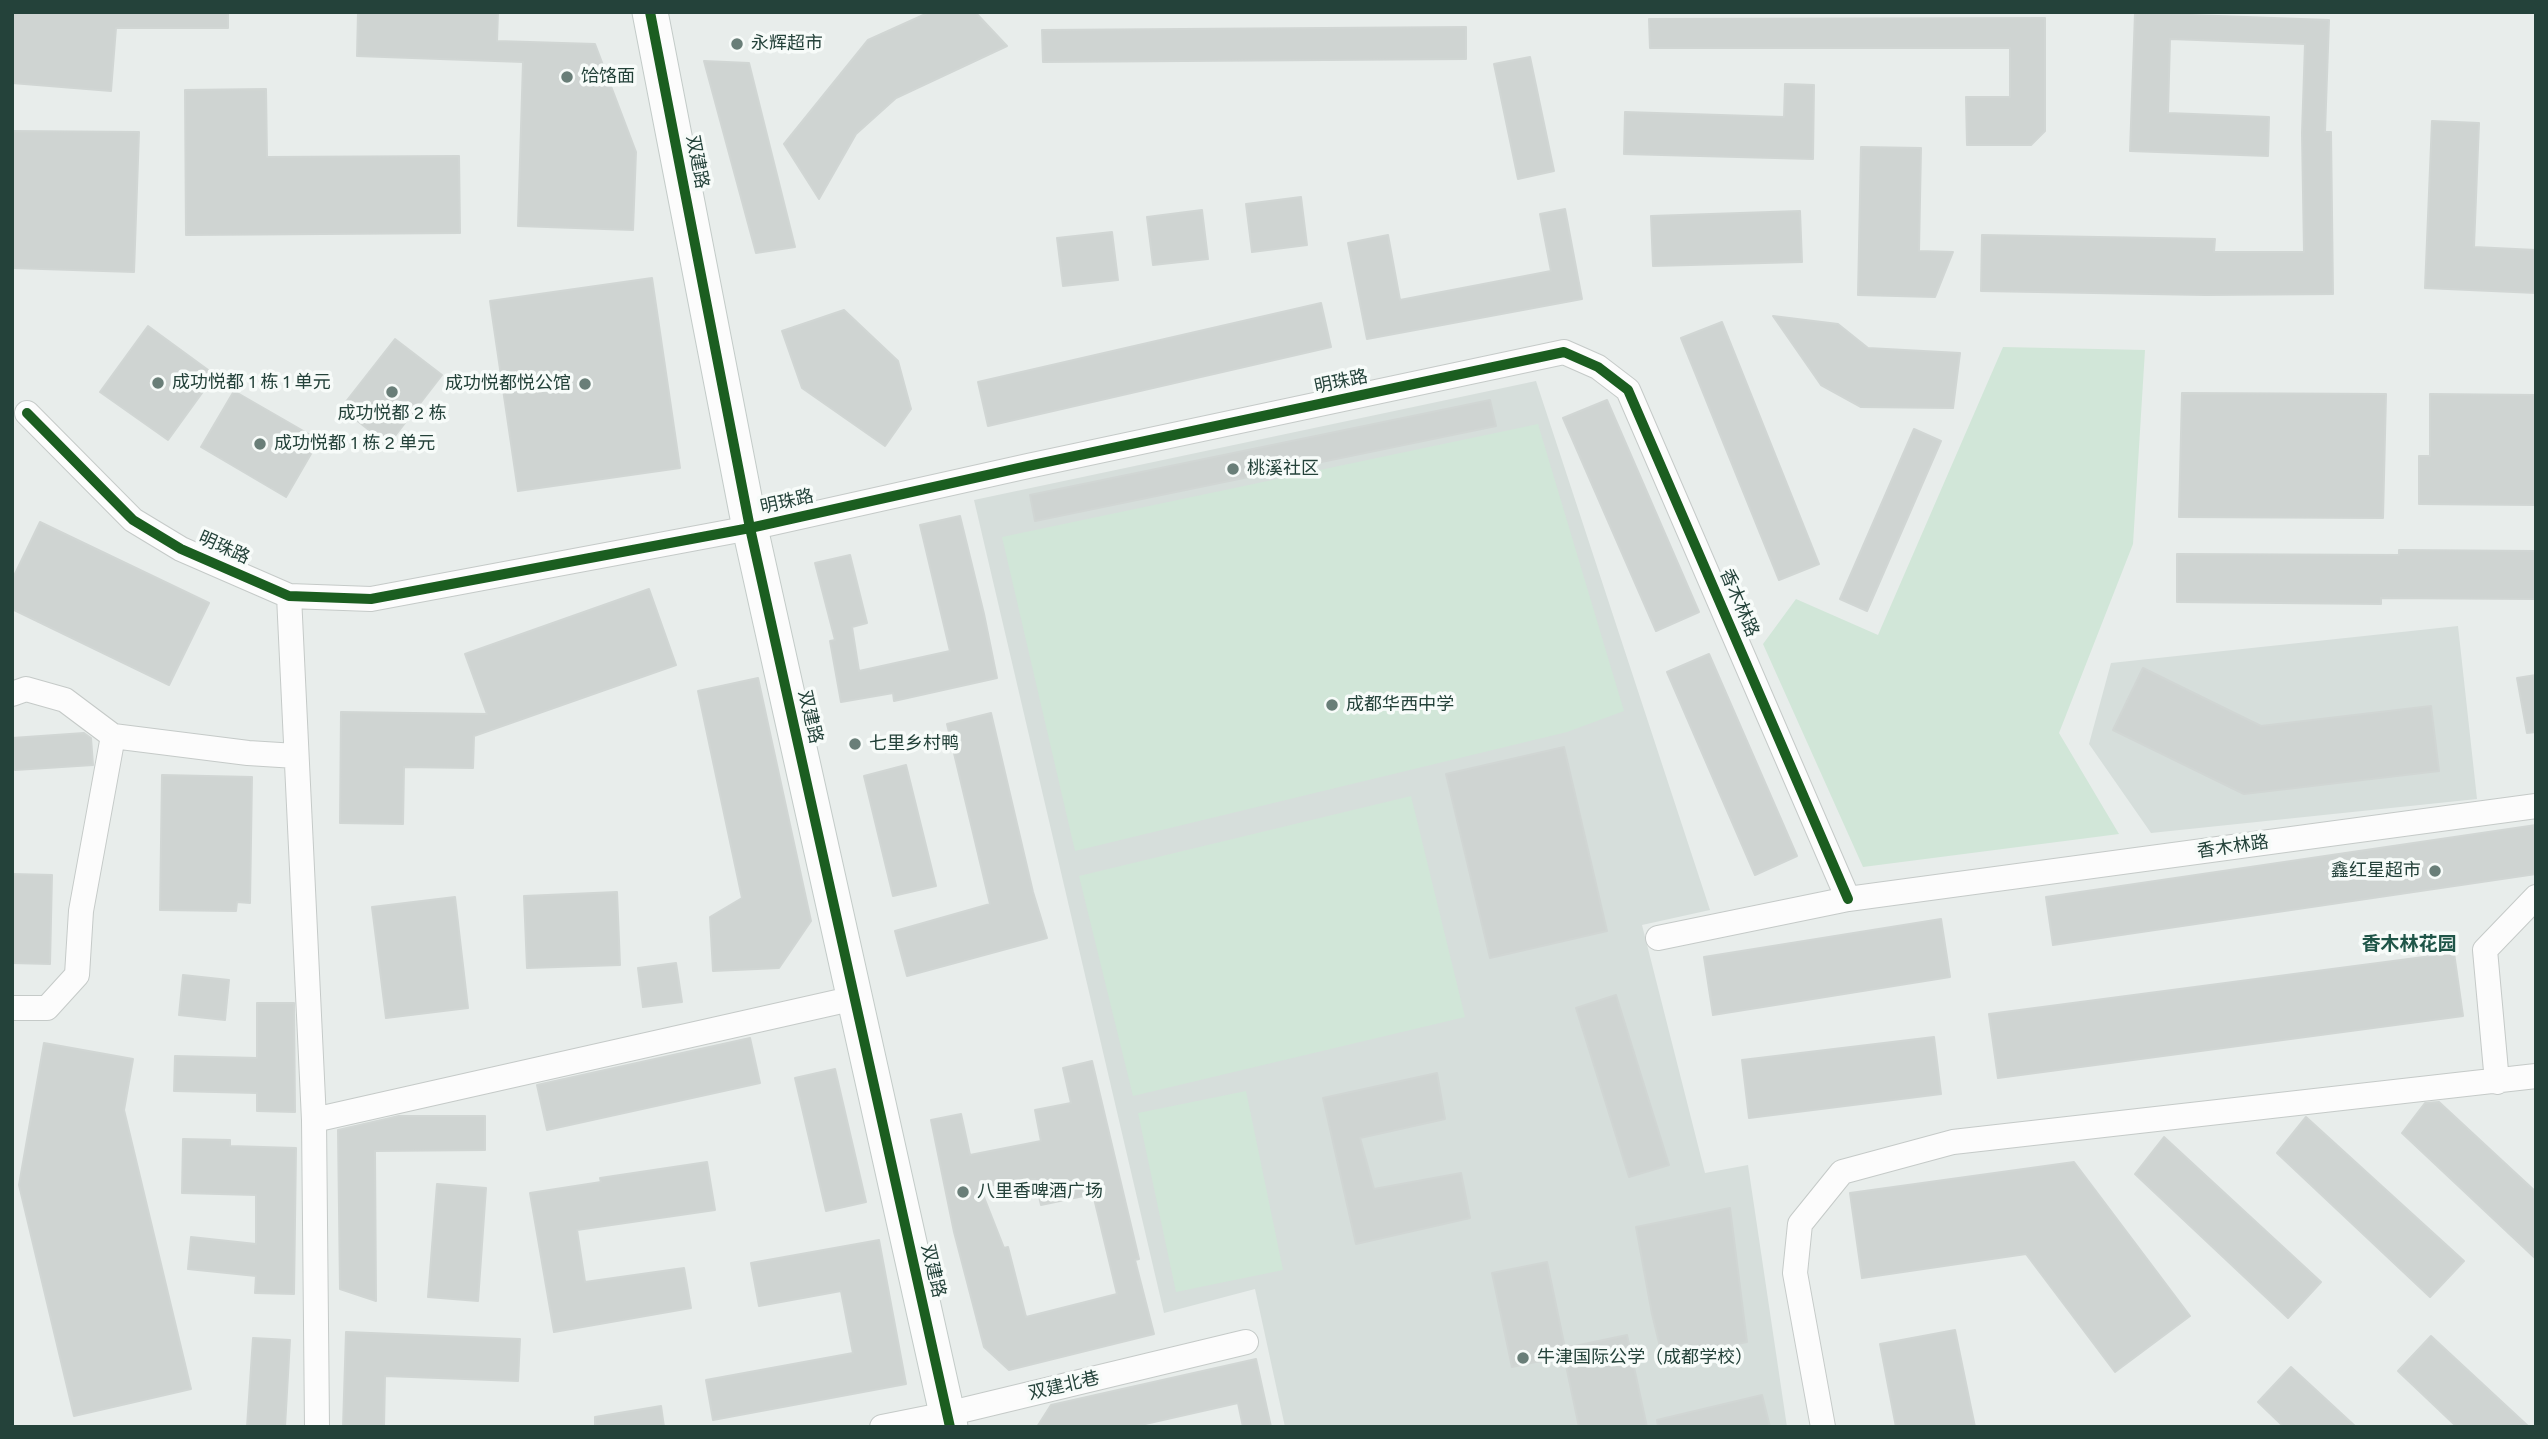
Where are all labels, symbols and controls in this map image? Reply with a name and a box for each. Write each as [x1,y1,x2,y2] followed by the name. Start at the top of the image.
[751,33,823,55] place label: 永辉超市
[729,36,745,52] marker: 永辉超市
[581,66,635,88] place label: 饸饹面
[559,69,575,85] marker: 饸饹面
[681,133,713,191] street label: 双建路
[1312,366,1370,398] street label: 明珠路
[172,372,331,394] place label: 成功悦都 1 栋 1 单元
[445,373,571,395] place label: 成功悦都悦公馆
[150,375,166,391] marker: 成功悦都 1 栋 1 单元
[577,376,593,392] marker: 成功悦都悦公馆
[384,384,400,400] marker: 成功悦都 2 栋
[338,403,446,425] place label: 成功悦都 2 栋
[274,433,435,455] place label: 成功悦都 1 栋 2 单元
[252,436,268,452] marker: 成功悦都 1 栋 2 单元
[1247,458,1319,480] place label: 桃溪社区
[1225,461,1241,477] marker: 桃溪社区
[758,485,816,519] street label: 明珠路
[195,527,253,569] street label: 明珠路
[1715,566,1763,640] street label: 香木林路
[793,688,827,746] street label: 双建路
[1346,694,1454,716] place label: 成都华西中学
[1324,697,1340,713] marker: 成都华西中学
[869,733,959,755] place label: 七里乡村鸭
[847,736,863,752] marker: 七里乡村鸭
[2196,831,2270,863] street label: 香木林路
[2331,860,2421,882] place label: 鑫红星超市
[2427,863,2443,879] marker: 鑫红星超市
[2362,933,2456,955] district label: 香木林花园
[977,1181,1103,1203] place label: 八里香啤酒广场
[955,1184,971,1200] marker: 八里香啤酒广场
[916,1242,950,1300] street label: 双建路
[1537,1347,1753,1369] place label: 牛津国际公学（成都学校）
[1515,1350,1531,1366] marker: 牛津国际公学（成都学校）
[1026,1367,1102,1405] street label: 双建北巷

